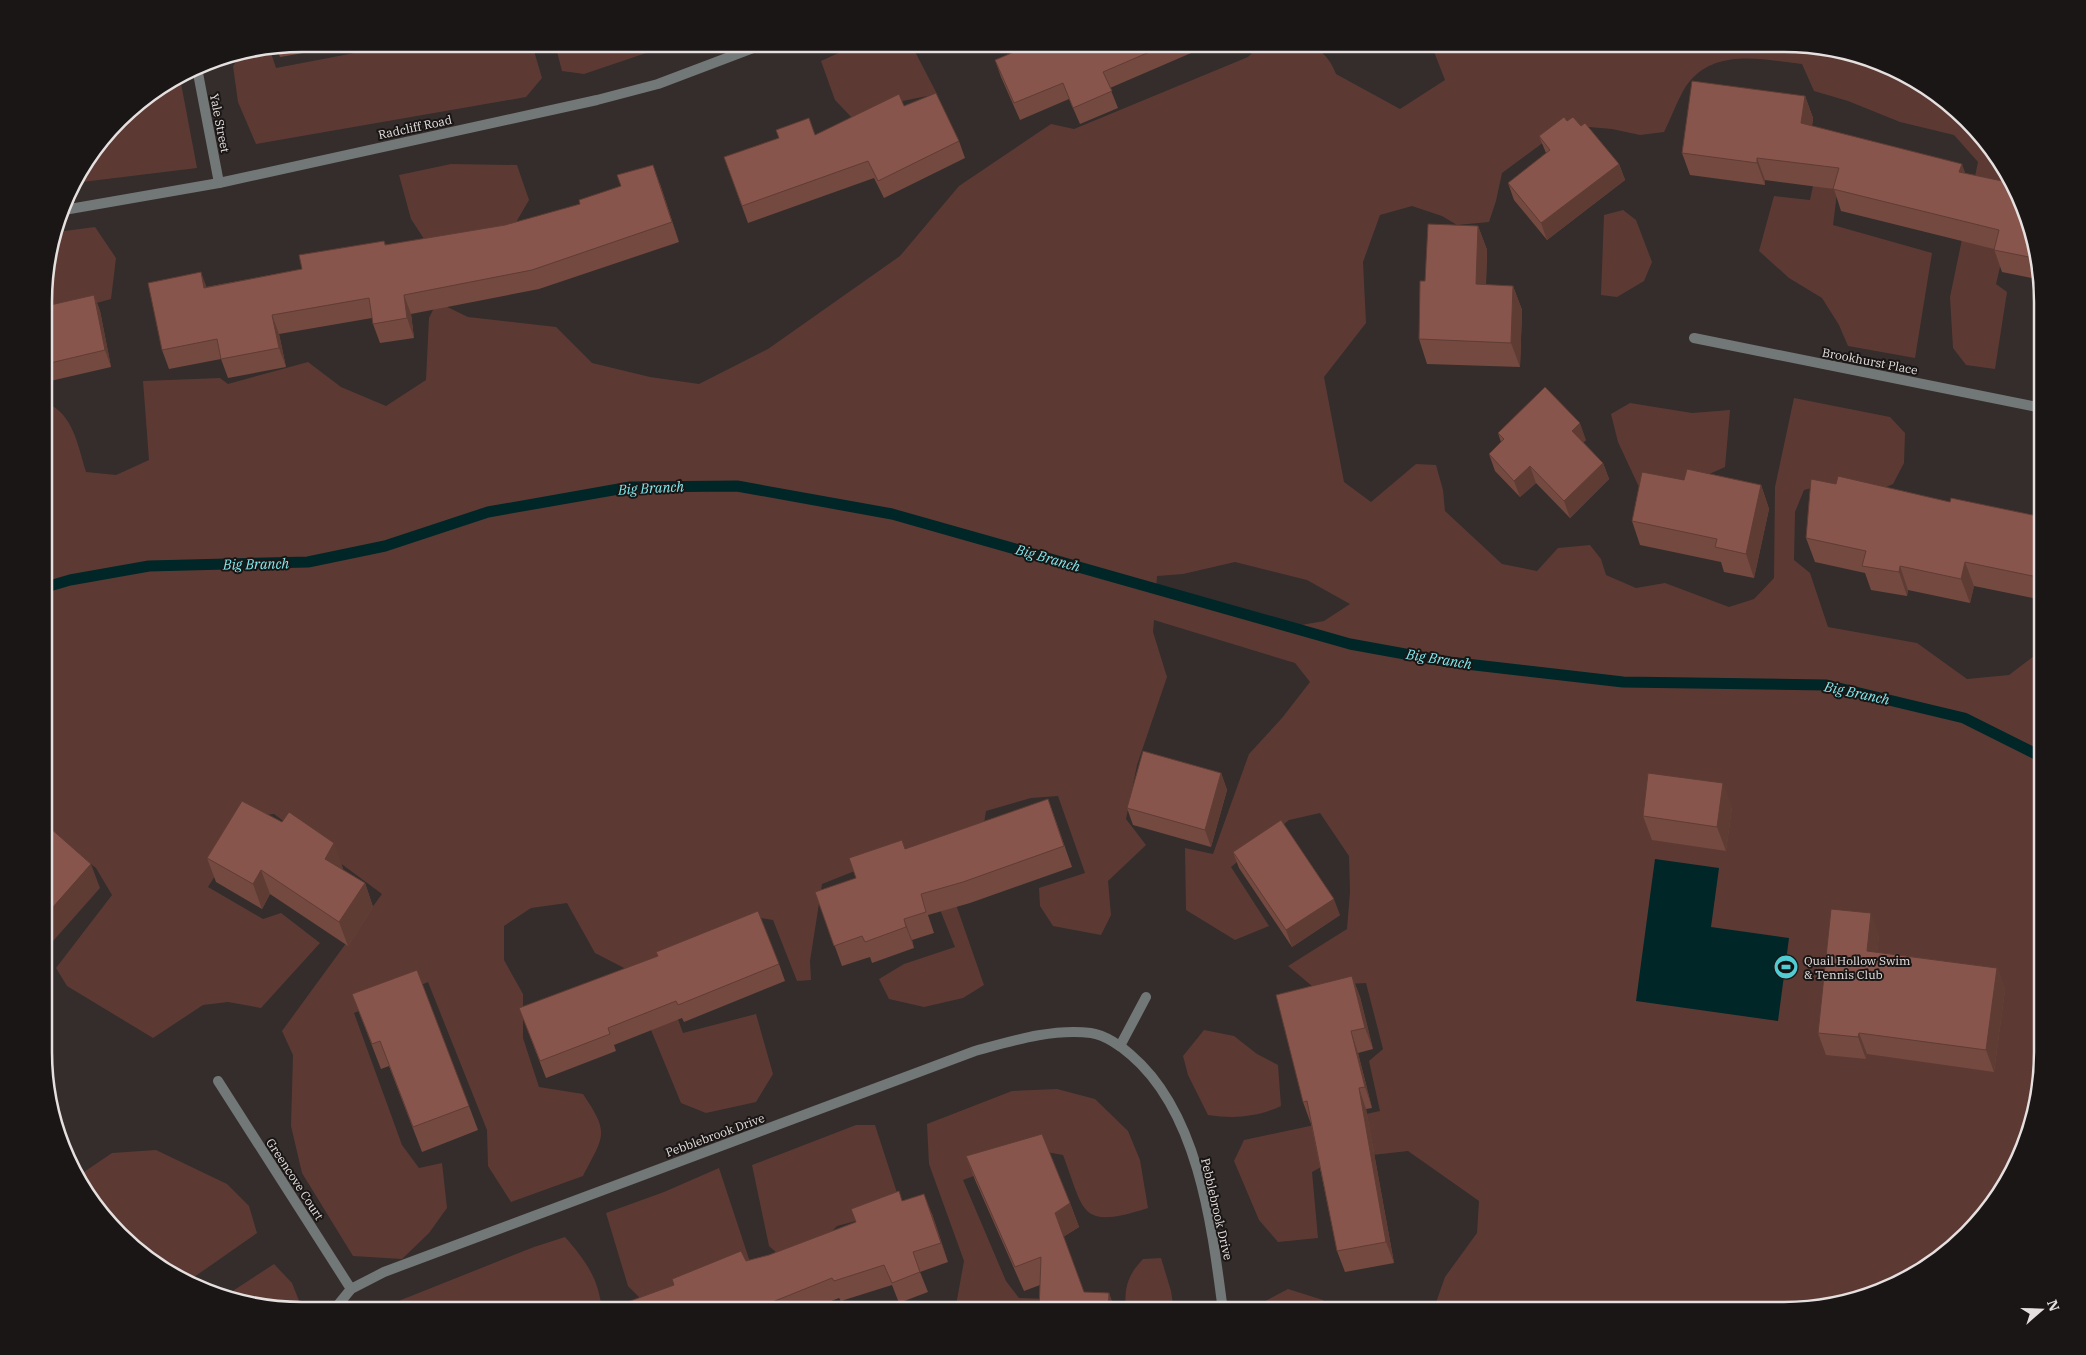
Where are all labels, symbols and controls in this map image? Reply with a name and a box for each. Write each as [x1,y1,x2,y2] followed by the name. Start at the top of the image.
[207,92,233,154] street label: Yale Street
[377,112,453,142] street label: Radcliff Road
[1821,344,1919,378] street label: Brookhurst Place
[616,477,685,499] water label: Big Branch
[1013,540,1083,576] water label: Big Branch
[222,554,290,574] water label: Big Branch
[1404,645,1473,673] water label: Big Branch
[1822,677,1892,709] water label: Big Branch
[1804,953,1911,982] place label: Quail Hollow Swim & Tennis Club
[1773,954,1799,980] sports icon: Quail Hollow Swim & Tennis Club
[663,1110,767,1160] street label: Pebblebrook Drive
[263,1135,327,1223] street label: Greencove Court
[1198,1156,1236,1262] street label: Pebblebrook Drive
[2016,1285,2066,1335] north arrow
[2043,1297,2064,1314] text: N

